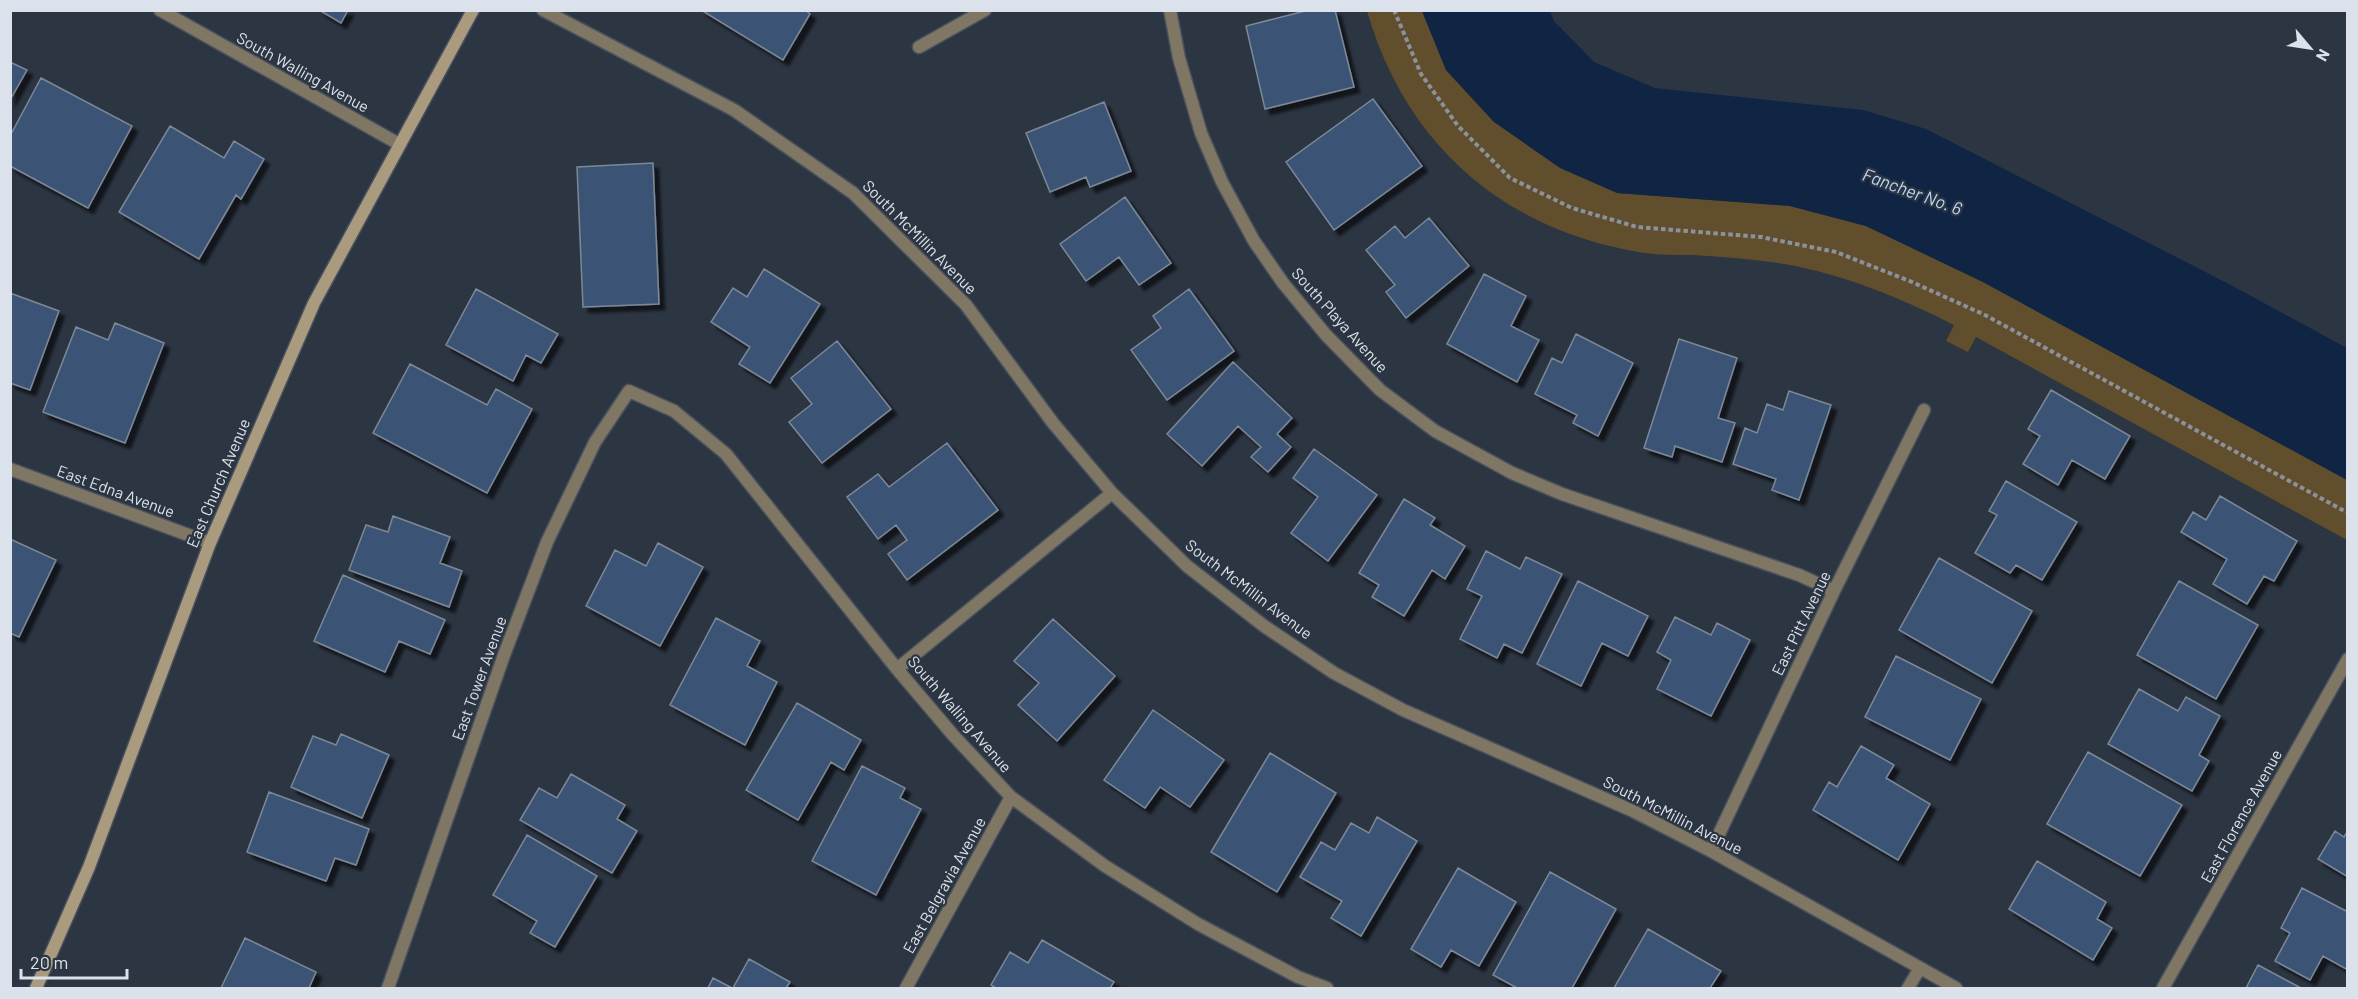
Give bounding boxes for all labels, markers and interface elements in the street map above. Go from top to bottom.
north arrow [2280,18,2340,78]
street label: South Walling Avenue [234,27,373,116]
text: N [2313,46,2334,65]
water label: Fancher No. 6 [1860,163,1965,219]
street label: South McMillin Avenue [859,176,981,298]
street label: South Playa Avenue [1288,263,1393,376]
street label: East Church Avenue [182,415,253,550]
street label: East Edna Avenue [55,460,178,521]
street label: South McMillin Avenue [1182,535,1316,642]
street label: East Pitt Avenue [1767,567,1834,678]
street label: East Tower Avenue [447,613,510,742]
street label: South Walling Avenue [905,651,1016,776]
street label: East Florence Avenue [2196,746,2285,886]
street label: South McMillin Avenue [1600,771,1746,858]
street label: East Belgravia Avenue [898,813,989,956]
scale bar [21,942,128,980]
text: 20 m [30,951,68,973]

